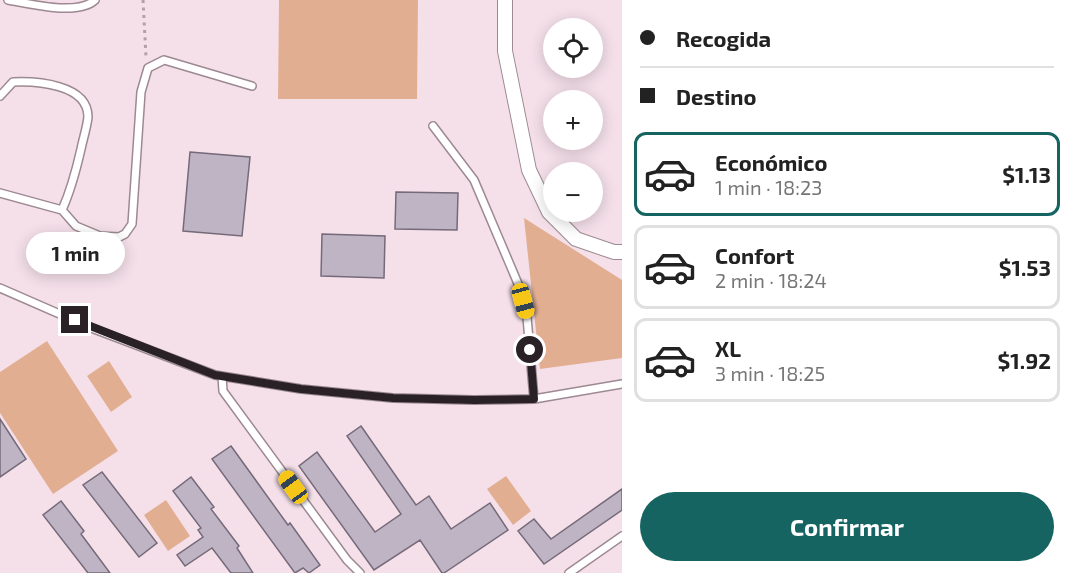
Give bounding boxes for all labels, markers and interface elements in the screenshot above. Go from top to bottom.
map controls [543,18,603,222]
button: locate [543,18,603,78]
text: Recogida [676,25,771,51]
text: Destino [676,83,756,109]
button: + [543,90,603,150]
icon: car [643,147,697,201]
text: Económico [715,149,827,175]
text: $1.13 [1002,161,1051,187]
button: − [543,162,603,222]
text: 1 min · 18:23 [715,175,822,199]
callout: 1 min [26,233,124,275]
icon: car [643,240,697,294]
text: 1 min [51,241,100,265]
text: Confort [715,242,794,268]
text: $1.53 [999,254,1051,280]
text: 2 min · 18:24 [715,268,827,292]
car [510,281,536,321]
route end [61,306,88,333]
icon: car [643,333,697,387]
text: XL [715,335,741,361]
route start [516,336,543,363]
text: $1.92 [998,347,1051,373]
text: 3 min · 18:25 [715,361,825,385]
car [275,467,311,507]
button: Confirmar [640,492,1054,561]

